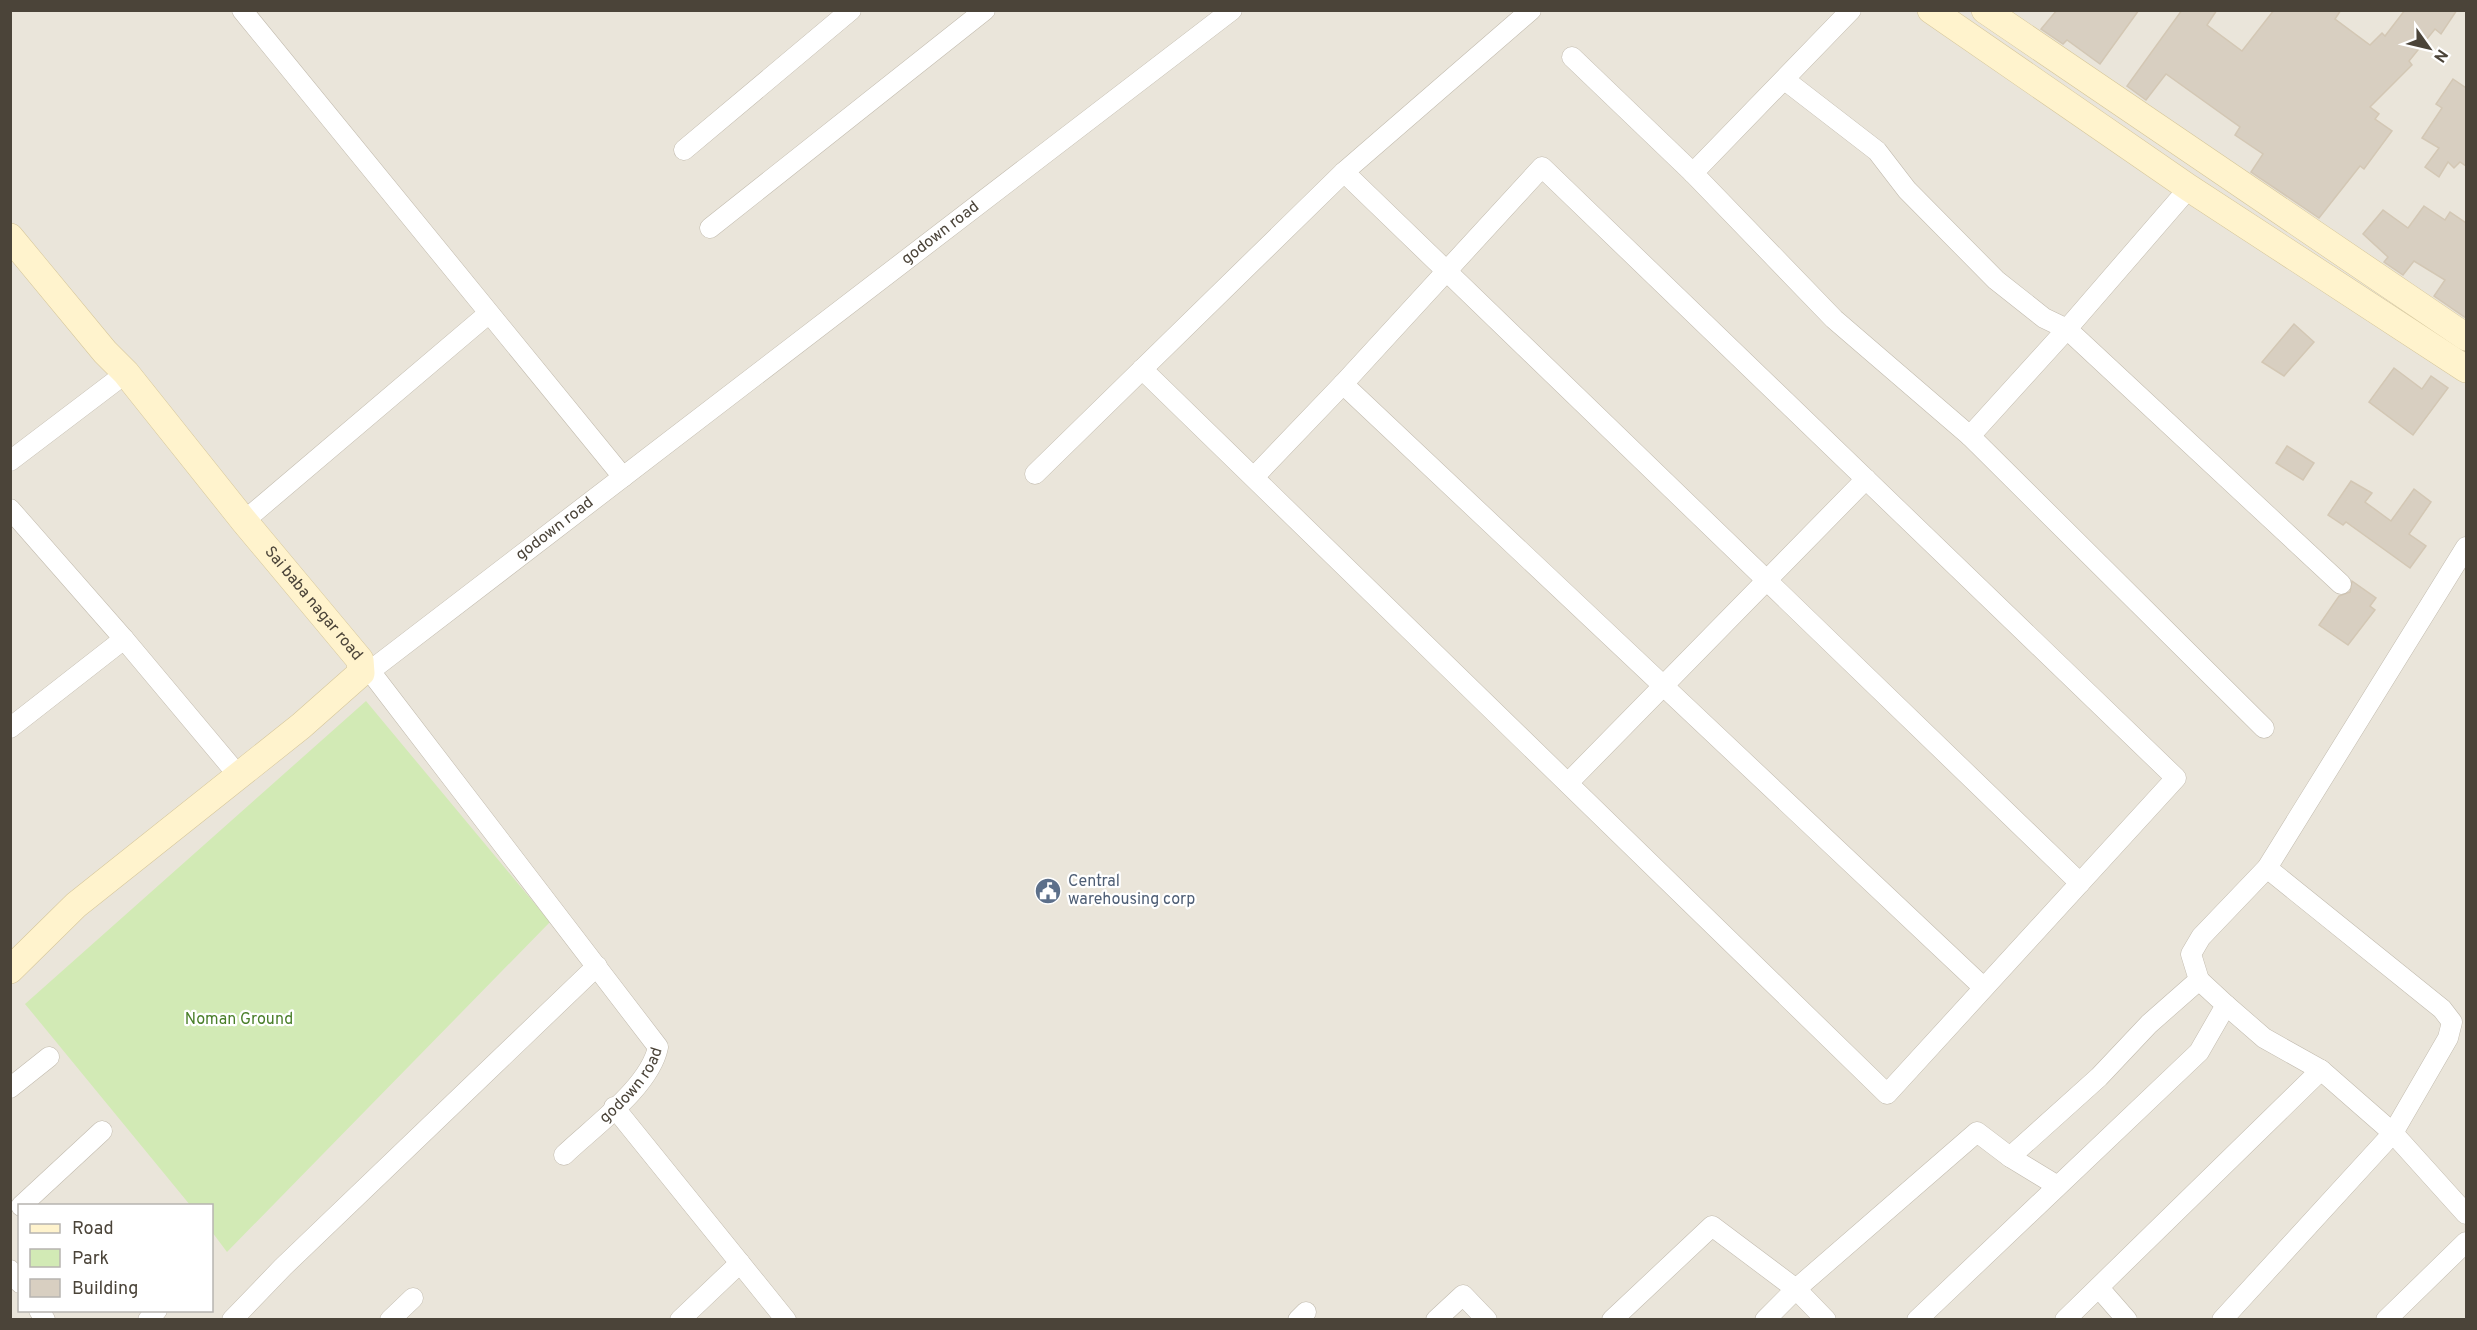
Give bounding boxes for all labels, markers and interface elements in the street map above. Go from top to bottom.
north arrow [2399,18,2459,78]
text: N [2428,45,2451,66]
street label: godown road [898,197,984,270]
street label: godown road [512,493,598,565]
street label: Sai baba nagar road [260,542,367,665]
place label: Central warehousing corp [1068,872,1195,910]
public building icon: Central warehousing corp [1033,876,1063,906]
park label: Noman Ground [185,1010,293,1030]
street label: godown road [596,1045,668,1128]
legend [18,1204,213,1312]
text: Road [72,1218,114,1241]
text: Park [72,1248,109,1271]
text: Building [72,1278,138,1301]

